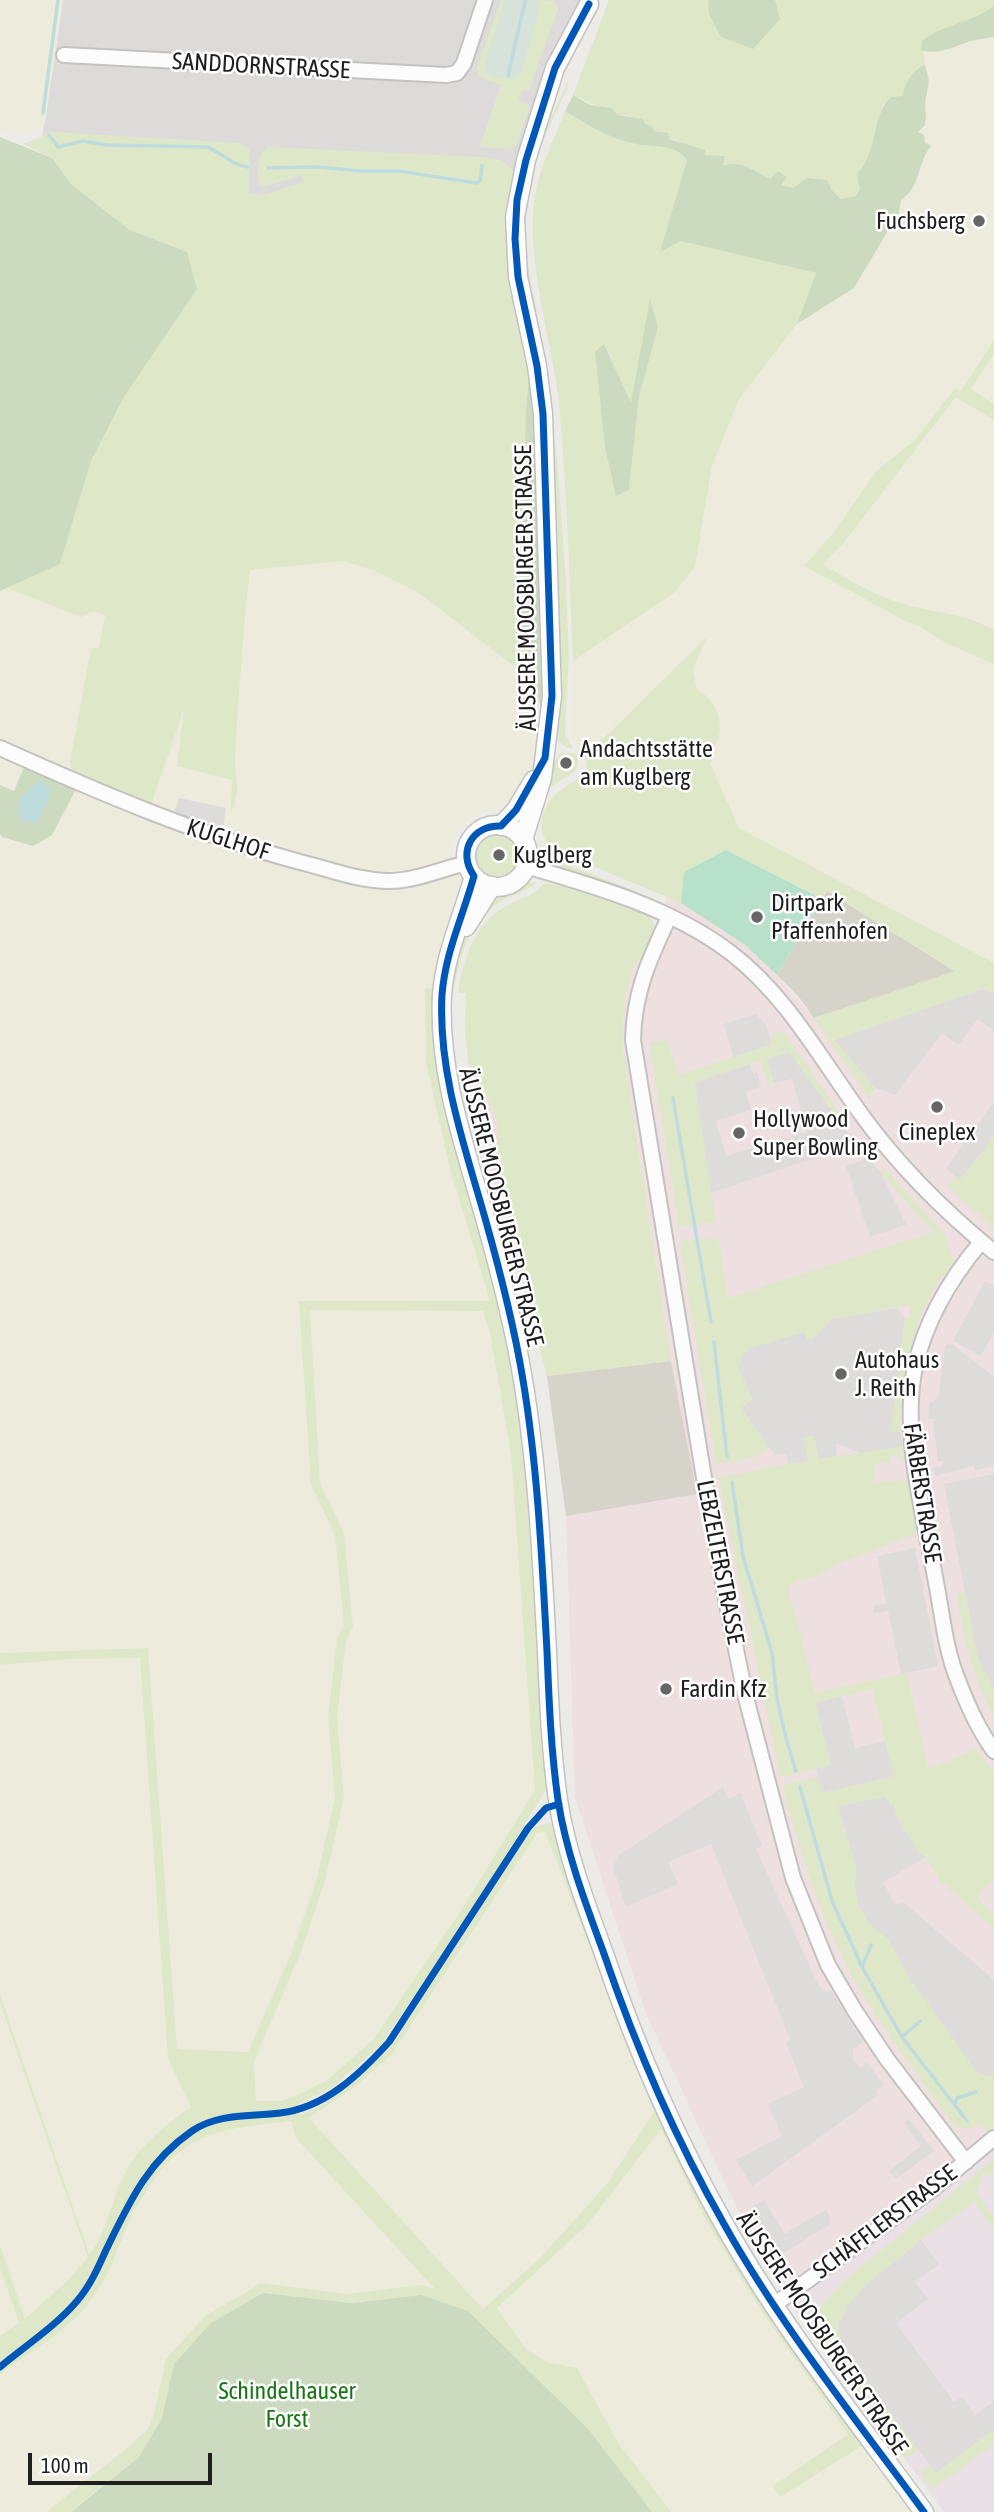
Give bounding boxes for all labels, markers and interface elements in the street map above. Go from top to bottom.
street label: SANDDORNSTRASSE [171,47,351,85]
place label: Fuchsberg [876,207,965,235]
marker: Fuchsberg [971,213,987,229]
street label: ÄUSSERE MOOSBURGER STRASSE [509,445,543,731]
place label: Andachtsstätte am Kuglberg [580,735,713,791]
marker: Andachtsstätte am Kuglberg [558,755,574,771]
street label: KUGLHOF [183,813,273,867]
place label: Kuglberg [513,841,592,869]
marker: Kuglberg [491,847,507,863]
place label: Dirtpark Pfaffenhofen [771,889,888,945]
marker: Dirtpark Pfaffenhofen [749,909,765,925]
street label: ÄUSSERE MOOSBURGER STRASSE [452,1065,550,1349]
marker: Cineplex [929,1099,945,1115]
place label: Hollywood Super Bowling [753,1105,878,1161]
place label: Cineplex [899,1118,975,1146]
marker: Hollywood Super Bowling [731,1125,747,1141]
place label: Autohaus J. Reith [855,1346,939,1402]
marker: Autohaus J. Reith [833,1366,849,1382]
street label: FÄRBERSTRASSE [897,1421,947,1565]
street label: LEBZELTERSTRASSE [690,1478,750,1646]
place label: Fardin Kfz [680,1675,766,1703]
marker: Fardin Kfz [658,1681,674,1697]
street label: SCHÄFFLERSTRASSE [808,2159,962,2285]
street label: ÄUSSERE MOOSBURGER STRASSE [730,2206,914,2460]
park label: Schindelhauser Forst [218,2377,356,2433]
scale bar [32,2438,215,2482]
text: 100 m [41,2453,89,2477]

